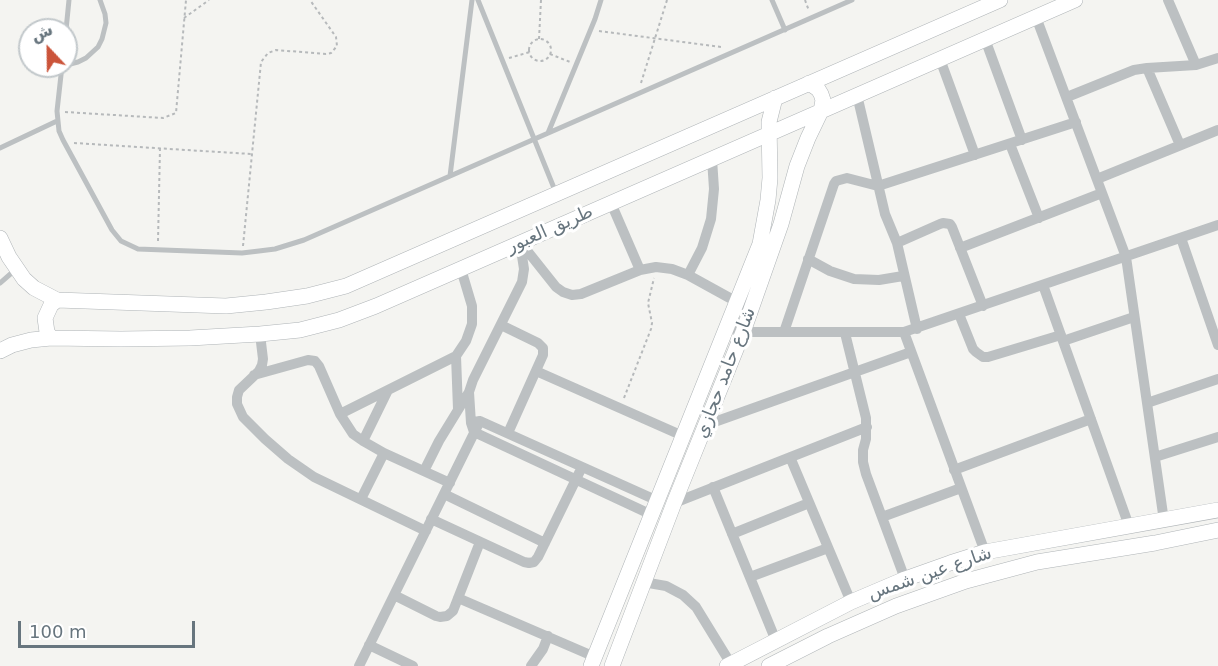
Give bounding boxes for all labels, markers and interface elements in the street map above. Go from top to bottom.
north arrow [18,18,78,78]
text: ش [28,20,56,46]
street label: طريق العبور [503,201,597,259]
street label: شارع حامد حجازي [691,305,761,441]
street label: شارع عين شمس [865,543,995,605]
scale bar [21,609,198,647]
text: 100 m [29,621,87,642]

